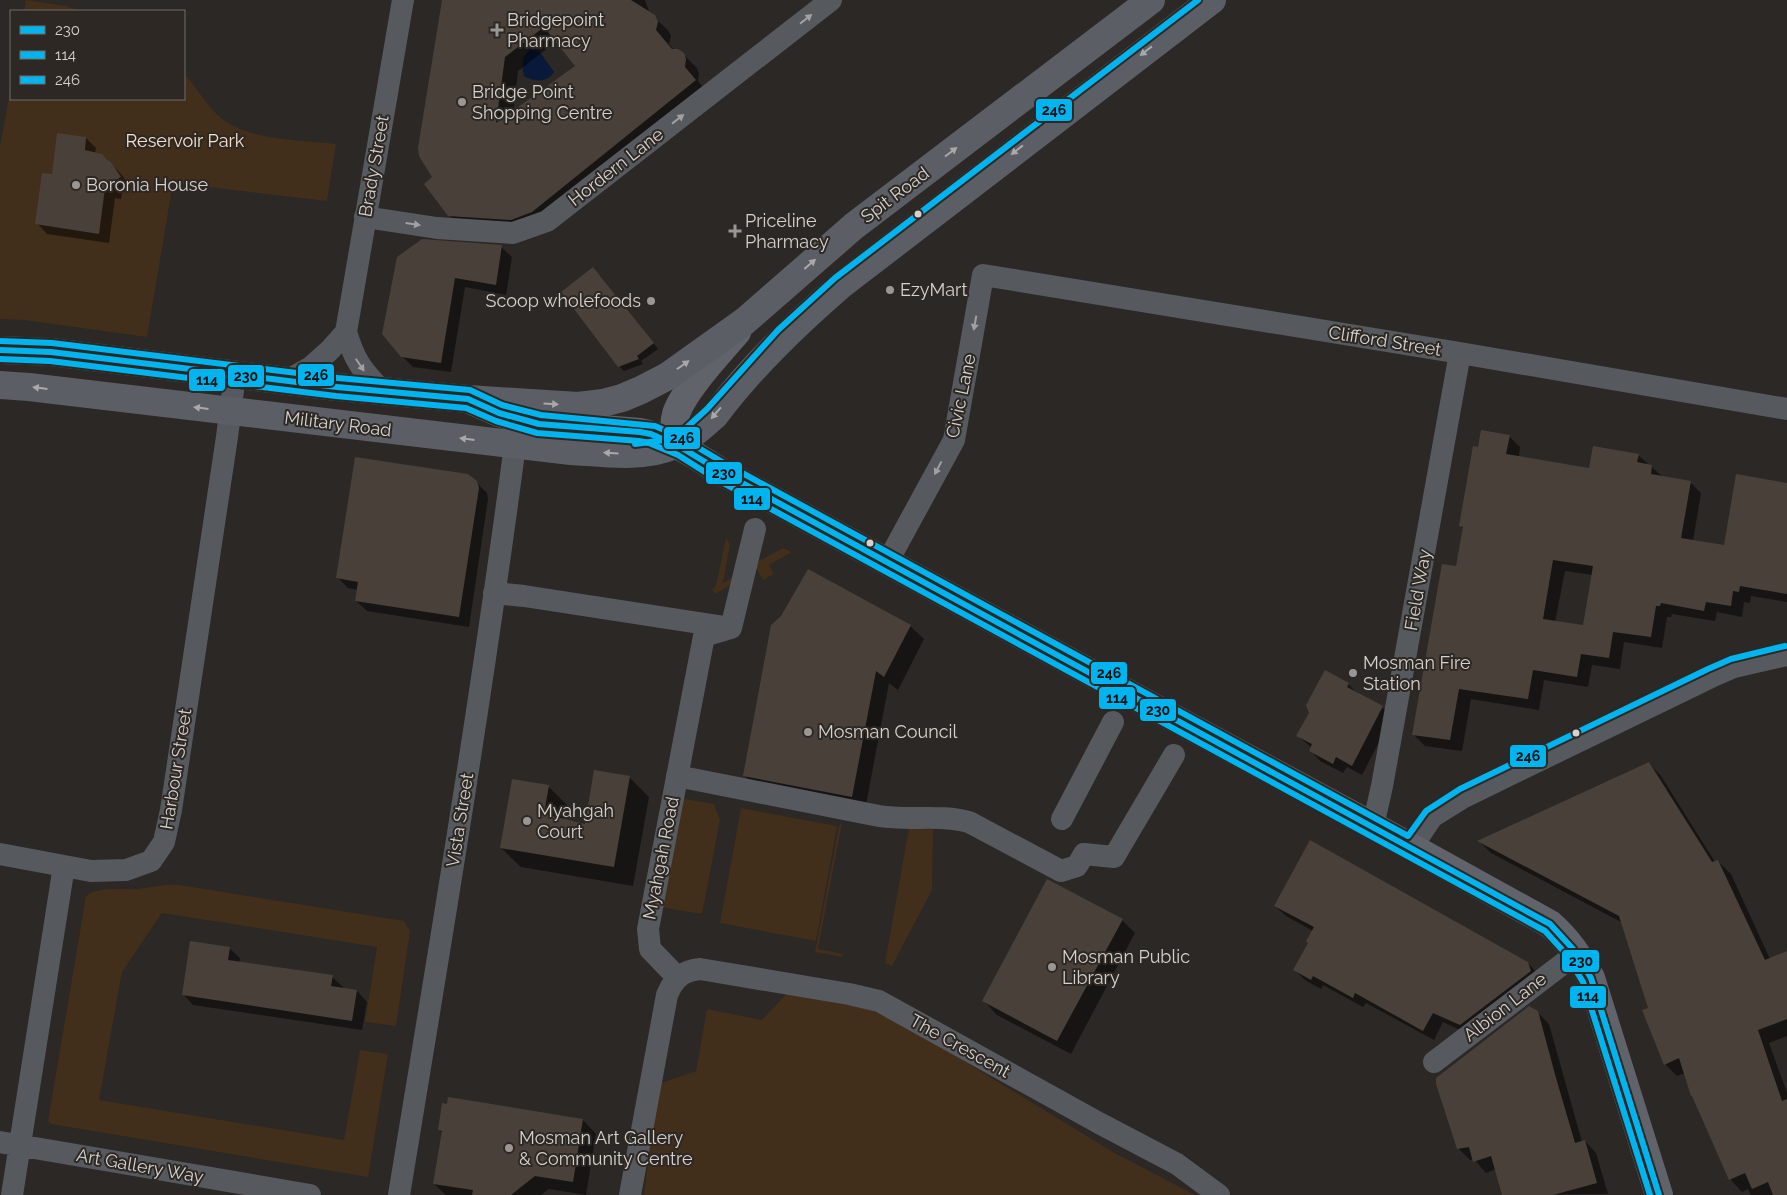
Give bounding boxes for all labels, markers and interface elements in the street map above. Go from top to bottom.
place label: Bridgepoint Pharmacy [507,9,604,51]
legend [10,10,185,100]
one-way arrow [800,14,813,24]
text: 230 [55,21,80,39]
marker: Bridgepoint Pharmacy [491,24,503,36]
text: 114 [55,46,76,64]
one-way arrow [1139,46,1153,56]
text: 246 [55,71,80,89]
place label: Bridge Point Shopping Centre [472,81,613,123]
marker: Bridge Point Shopping Centre [456,96,468,108]
line badge: 246 [1035,98,1073,122]
text: 246 [1042,102,1066,118]
street label: Brady Street [354,113,393,218]
one-way arrow [671,113,684,124]
street label: Hordern Lane [564,123,668,210]
park label: Reservoir Park [126,130,245,151]
one-way arrow [1011,145,1024,156]
one-way arrow [944,147,957,158]
street label: Spit Road [857,162,933,227]
place label: Boronia House [86,174,208,195]
marker: Boronia House [70,179,82,191]
unlabelled marker [913,209,923,219]
place label: Priceline Pharmacy [745,210,829,252]
one-way arrow [406,220,422,228]
marker: Priceline Pharmacy [729,225,741,237]
one-way arrow [803,259,816,270]
place label: EzyMart [900,279,967,300]
marker: EzyMart [884,284,896,296]
place label: Scoop wholefoods [486,290,641,311]
marker: Scoop wholefoods [645,295,657,307]
one-way arrow [970,315,978,331]
street label: Clifford Street [1327,321,1443,360]
street label: Civic Lane [941,351,980,440]
one-way arrow [355,358,365,372]
one-way arrow [676,360,690,370]
line badge: 246 [297,363,335,387]
line badge: 230 [227,364,265,388]
text: 246 [304,367,328,383]
line badge: 114 [188,368,226,392]
text: 230 [234,368,258,384]
text: 114 [196,372,218,388]
one-way arrow [32,384,48,392]
one-way arrow [544,400,560,408]
one-way arrow [193,404,209,412]
one-way arrow [710,406,721,419]
street label: Military Road [283,407,393,440]
line badge: 246 [663,426,701,450]
text: 246 [670,430,694,446]
one-way arrow [459,435,475,443]
one-way arrow [603,448,619,456]
line badge: 230 [705,461,743,485]
one-way arrow [934,461,942,476]
text: 230 [712,465,736,481]
line badge: 114 [733,487,771,511]
text: 114 [741,491,763,507]
unlabelled marker [865,538,875,548]
street label: Field Way [1400,547,1435,632]
place label: Mosman Fire Station [1363,652,1471,694]
line badge: 246 [1090,661,1128,685]
text: 246 [1097,665,1121,681]
marker: Mosman Fire Station [1347,667,1359,679]
line badge: 114 [1098,686,1136,710]
text: 114 [1106,690,1128,706]
line badge: 230 [1139,698,1177,722]
text: 230 [1146,702,1170,718]
street label: Harbour Street [156,707,195,831]
place label: Mosman Council [818,721,958,742]
marker: Mosman Council [802,726,814,738]
unlabelled marker [1571,728,1581,738]
line badge: 246 [1509,744,1547,768]
text: 246 [1516,748,1540,764]
street label: Vista Street [442,771,477,869]
street label: Myahgah Road [638,795,683,921]
place label: Myahgah Court [537,800,614,842]
marker: Myahgah Court [521,815,533,827]
place label: Mosman Public Library [1062,946,1190,988]
line badge: 230 [1561,949,1600,973]
text: 230 [1569,953,1593,969]
marker: Mosman Public Library [1046,961,1058,973]
street label: Albion Lane [1459,968,1551,1045]
line badge: 114 [1569,985,1607,1009]
text: 114 [1577,988,1599,1004]
street label: The Crescent [907,1009,1014,1082]
place label: Mosman Art Gallery & Community Centre [519,1127,693,1169]
marker: Mosman Art Gallery & Community Centre [503,1142,515,1154]
street label: Art Gallery Way [75,1144,206,1187]

